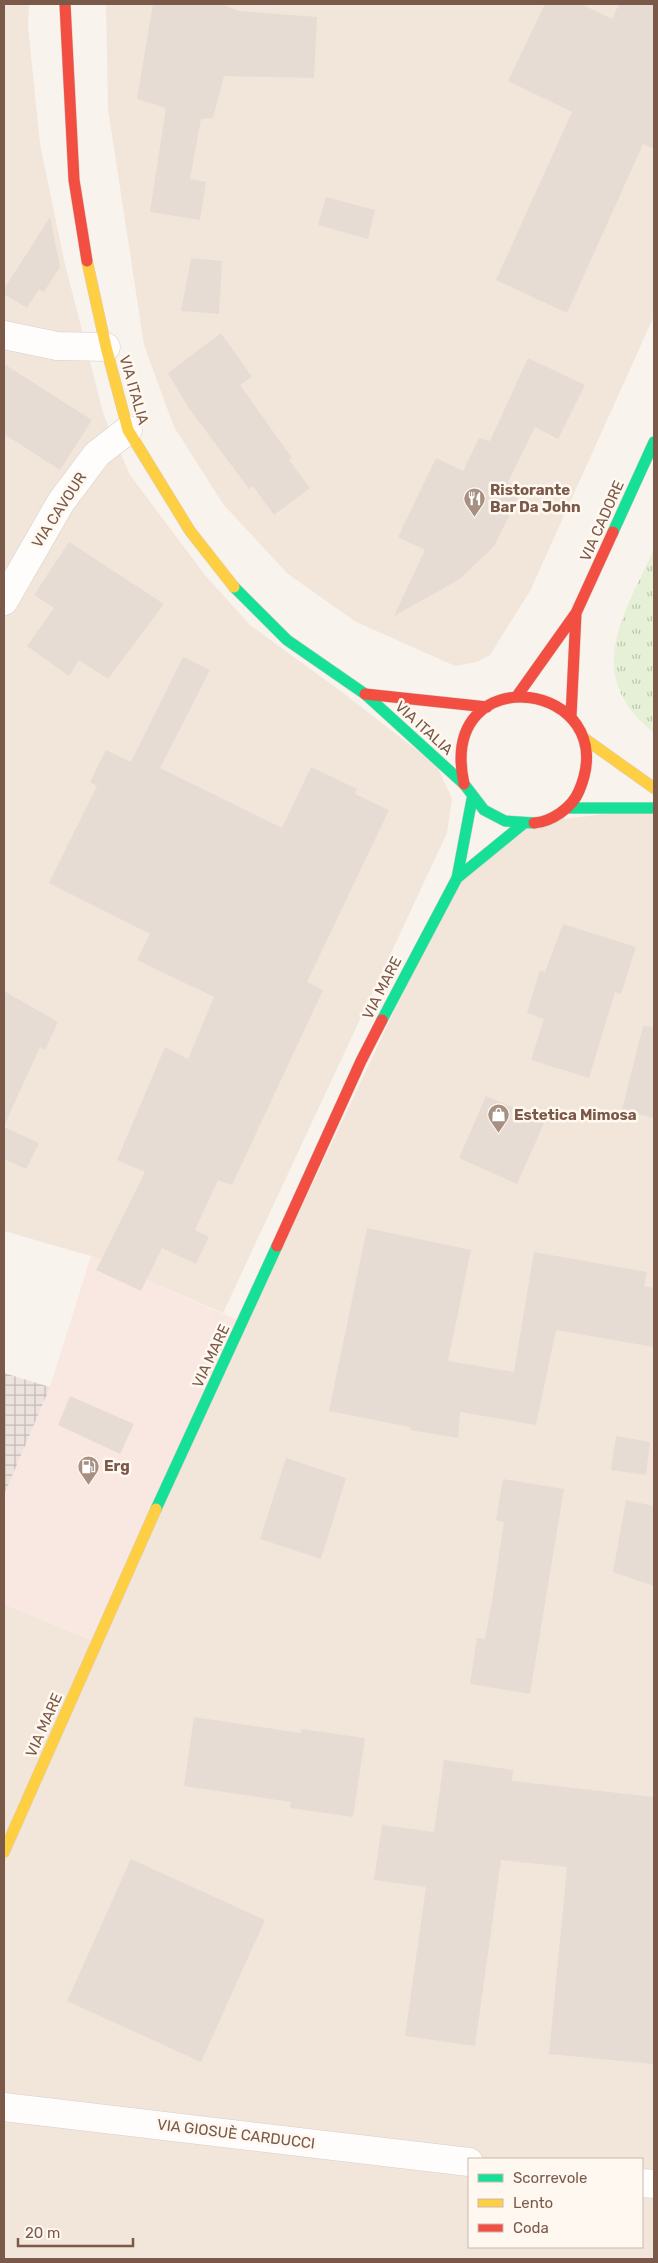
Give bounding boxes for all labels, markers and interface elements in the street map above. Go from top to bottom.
street label: VIA ITALIA [115,353,153,427]
street label: VIA CAVOUR [28,469,90,551]
street label: VIA CADORE [576,478,628,564]
place label: Ristorante Bar Da John [490,481,581,516]
restaurant icon: Ristorante Bar Da John [462,487,486,518]
street label: VIA ITALIA [391,697,457,759]
street label: VIA MARE [359,954,405,1022]
shop icon: Estetica Mimosa [486,1103,510,1134]
place label: Estetica Mimosa [514,1106,637,1124]
street label: VIA MARE [188,1321,234,1391]
fuel station icon: Erg [76,1454,100,1485]
place label: Erg [104,1457,130,1475]
street label: VIA MARE [22,1690,66,1760]
street label: VIA GIOSUÈ CARDUCCI [156,2115,316,2153]
legend [468,2158,643,2248]
text: Scorrevole [513,2169,587,2187]
text: Lento [513,2194,553,2212]
scale bar [18,2216,132,2248]
text: Coda [513,2219,549,2237]
text: 20 m [25,2224,60,2242]

